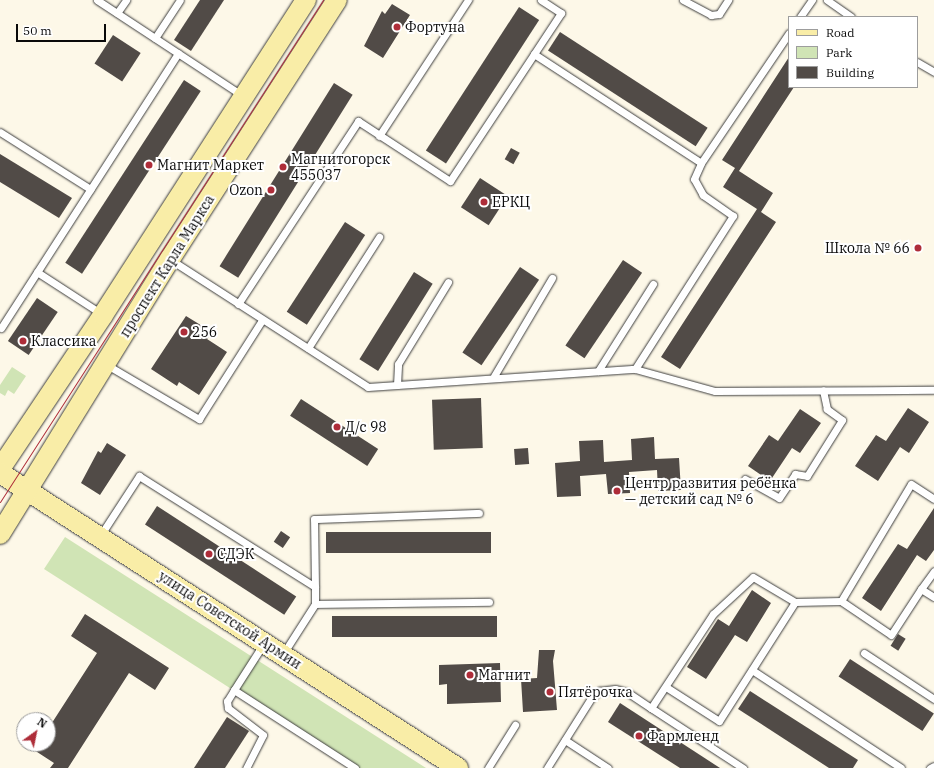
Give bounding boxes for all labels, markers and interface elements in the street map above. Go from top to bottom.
scale bar [18,16,108,42]
legend [788,16,918,88]
place label: Фортуна [405,19,465,35]
marker: Фортуна [392,22,402,32]
text: 50 m [23,23,52,38]
text: Road [826,25,855,40]
text: Park [826,45,852,60]
text: Building [826,65,874,80]
place label: Магнитогорск 455037 [291,151,390,184]
place label: Магнит Маркет [157,157,264,173]
marker: Магнит Маркет [144,160,154,170]
marker: Магнитогорск 455037 [278,162,288,172]
place label: Ozon [229,182,263,198]
marker: Ozon [266,185,276,195]
street label: проспект Карла Маркса [116,192,218,340]
place label: ЕРКЦ [492,194,530,210]
marker: ЕРКЦ [479,197,489,207]
place label: Школа № 66 [825,240,910,256]
marker: Школа № 66 [913,243,923,253]
place label: 256 [192,324,217,340]
marker: 256 [179,327,189,337]
place label: Классика [31,333,96,349]
marker: Классика [18,336,28,346]
place label: Д/с 98 [345,419,387,435]
marker: Д/с 98 [332,422,342,432]
place label: Центр развития ребёнка — детский сад № 6 [625,475,797,508]
marker: Центр развития ребёнка — детский сад № 6 [612,486,622,496]
place label: СДЭК [217,546,254,562]
marker: СДЭК [204,549,214,559]
street label: улица Советской Армии [155,567,305,673]
place label: Магнит [478,667,530,683]
marker: Магнит [465,670,475,680]
place label: Пятёрочка [558,684,633,700]
marker: Пятёрочка [545,687,555,697]
north arrow [16,712,56,752]
text: N [35,715,49,731]
place label: Фармленд [647,728,719,744]
marker: Фармленд [634,731,644,741]

